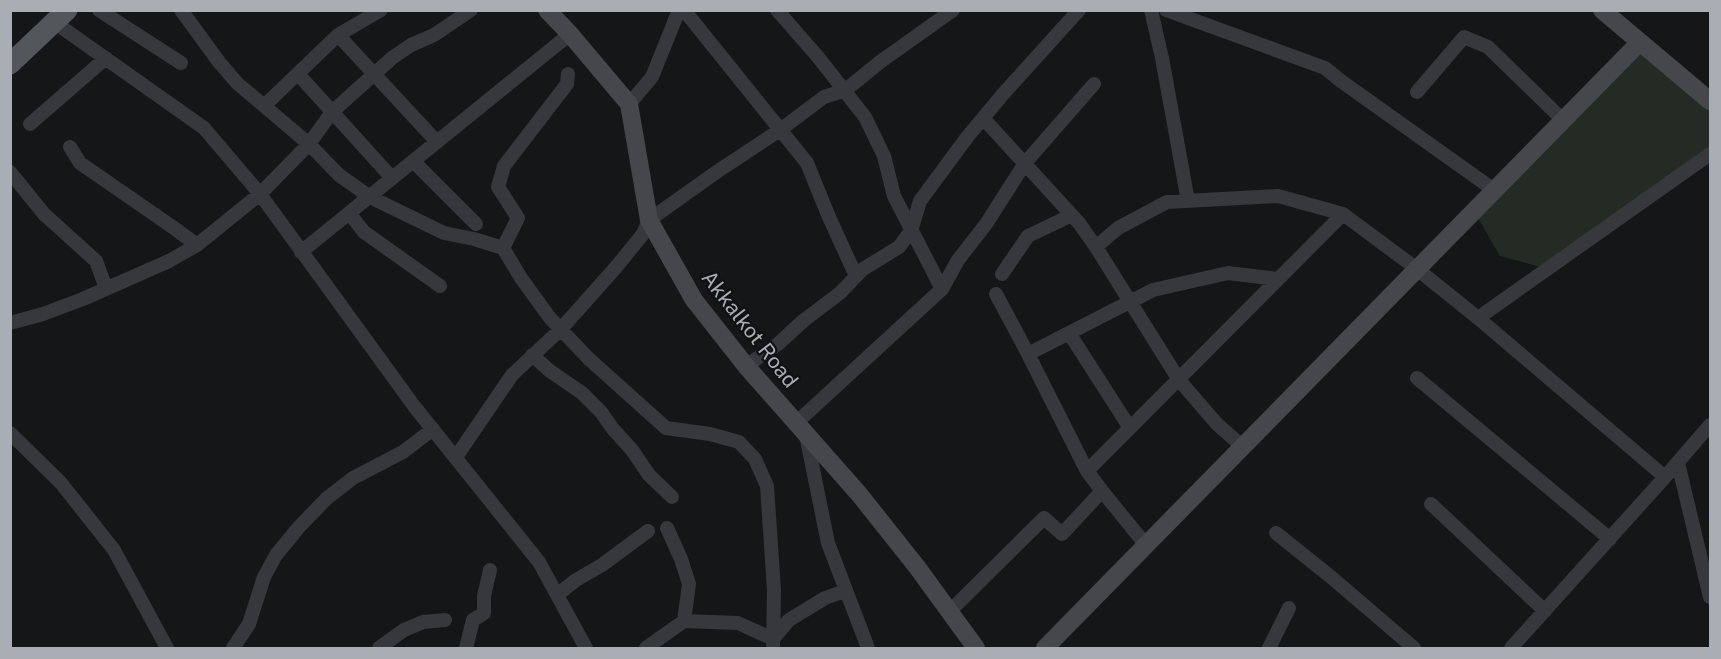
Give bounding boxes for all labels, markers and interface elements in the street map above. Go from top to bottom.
street label: Akkalkot Road [697,265,803,393]

